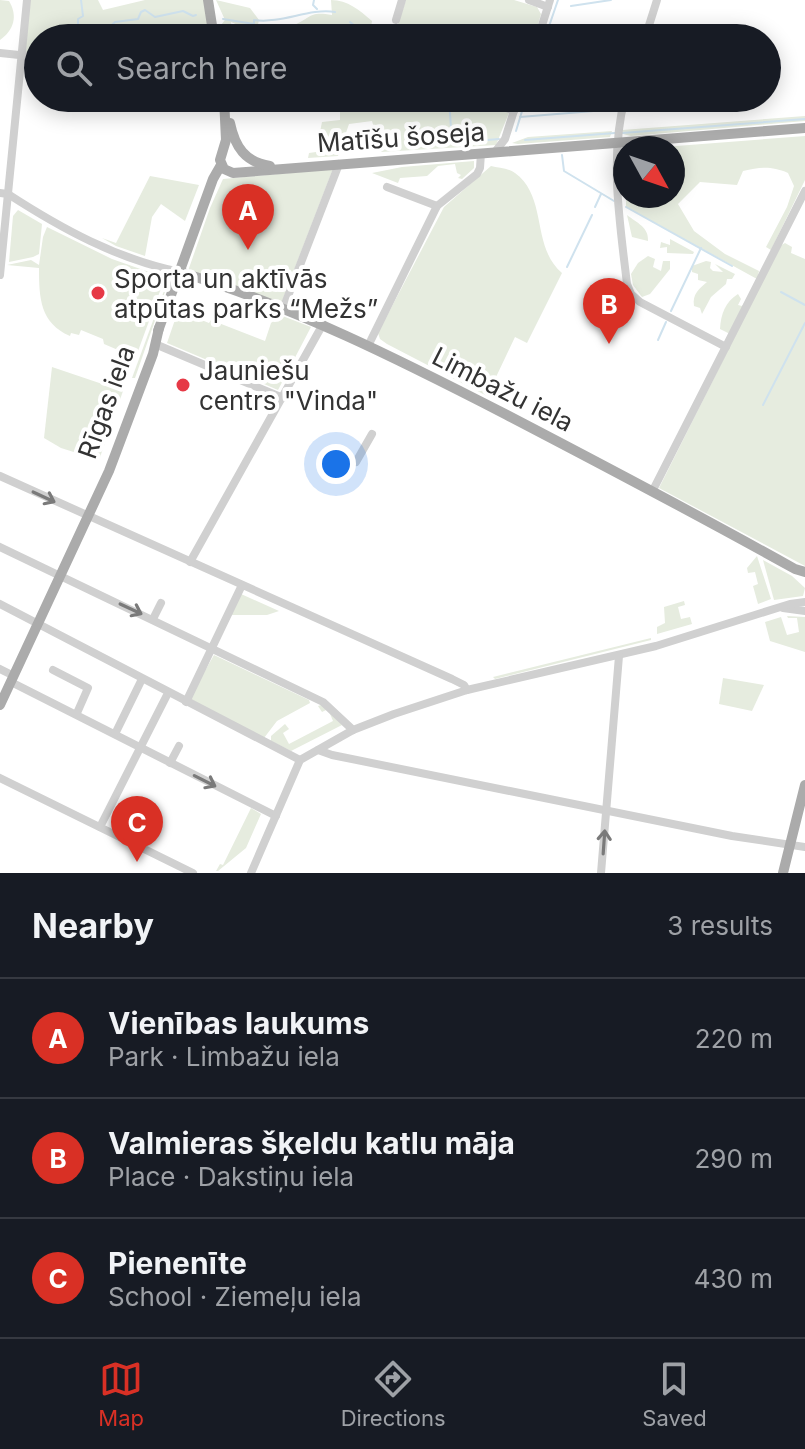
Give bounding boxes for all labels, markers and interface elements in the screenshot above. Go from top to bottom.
search box [24,24,781,112]
icon: search [52,46,96,90]
text: Search here [116,50,288,86]
street label: Matīšu šoseja [316,116,486,158]
north arrow [613,136,685,208]
pin: A [222,184,274,250]
place label: Sporta un aktīvās atpūtas parks “Mežs” [114,263,378,324]
pin: B [583,278,635,344]
marker: Sporta un aktīvās atpūtas parks “Mežs” [89,284,107,302]
street label: Limbažu iela [427,340,579,438]
street label: Rīgas iela [71,341,141,463]
place label: Jauniešu centrs "Vinda" [199,355,378,416]
marker: Jauniešu centrs "Vinda" [174,376,192,394]
your location [316,444,356,484]
one-way arrow [31,490,56,505]
one-way arrow [119,602,143,617]
one-way arrow [193,773,217,789]
pin: C [111,796,163,862]
one-way arrow [597,829,612,856]
text: Nearby [32,905,154,946]
text: 3 results [667,910,773,941]
text: Vienības laukums [108,1005,369,1041]
text: A [48,1023,68,1054]
text: 220 m [695,1023,773,1054]
text: Park · Limbažu iela [108,1041,340,1072]
text: Valmieras šķeldu katlu māja [108,1125,515,1161]
text: B [49,1143,67,1174]
text: 290 m [695,1143,773,1174]
text: Place · Dakstiņu iela [108,1161,354,1192]
text: Pienenīte [108,1245,247,1281]
text: C [48,1263,68,1294]
text: 430 m [694,1263,773,1294]
text: School · Ziemeļu iela [108,1281,362,1312]
tab: Map [98,1357,144,1431]
tab: Directions [341,1357,446,1431]
tab: Saved [642,1357,707,1431]

